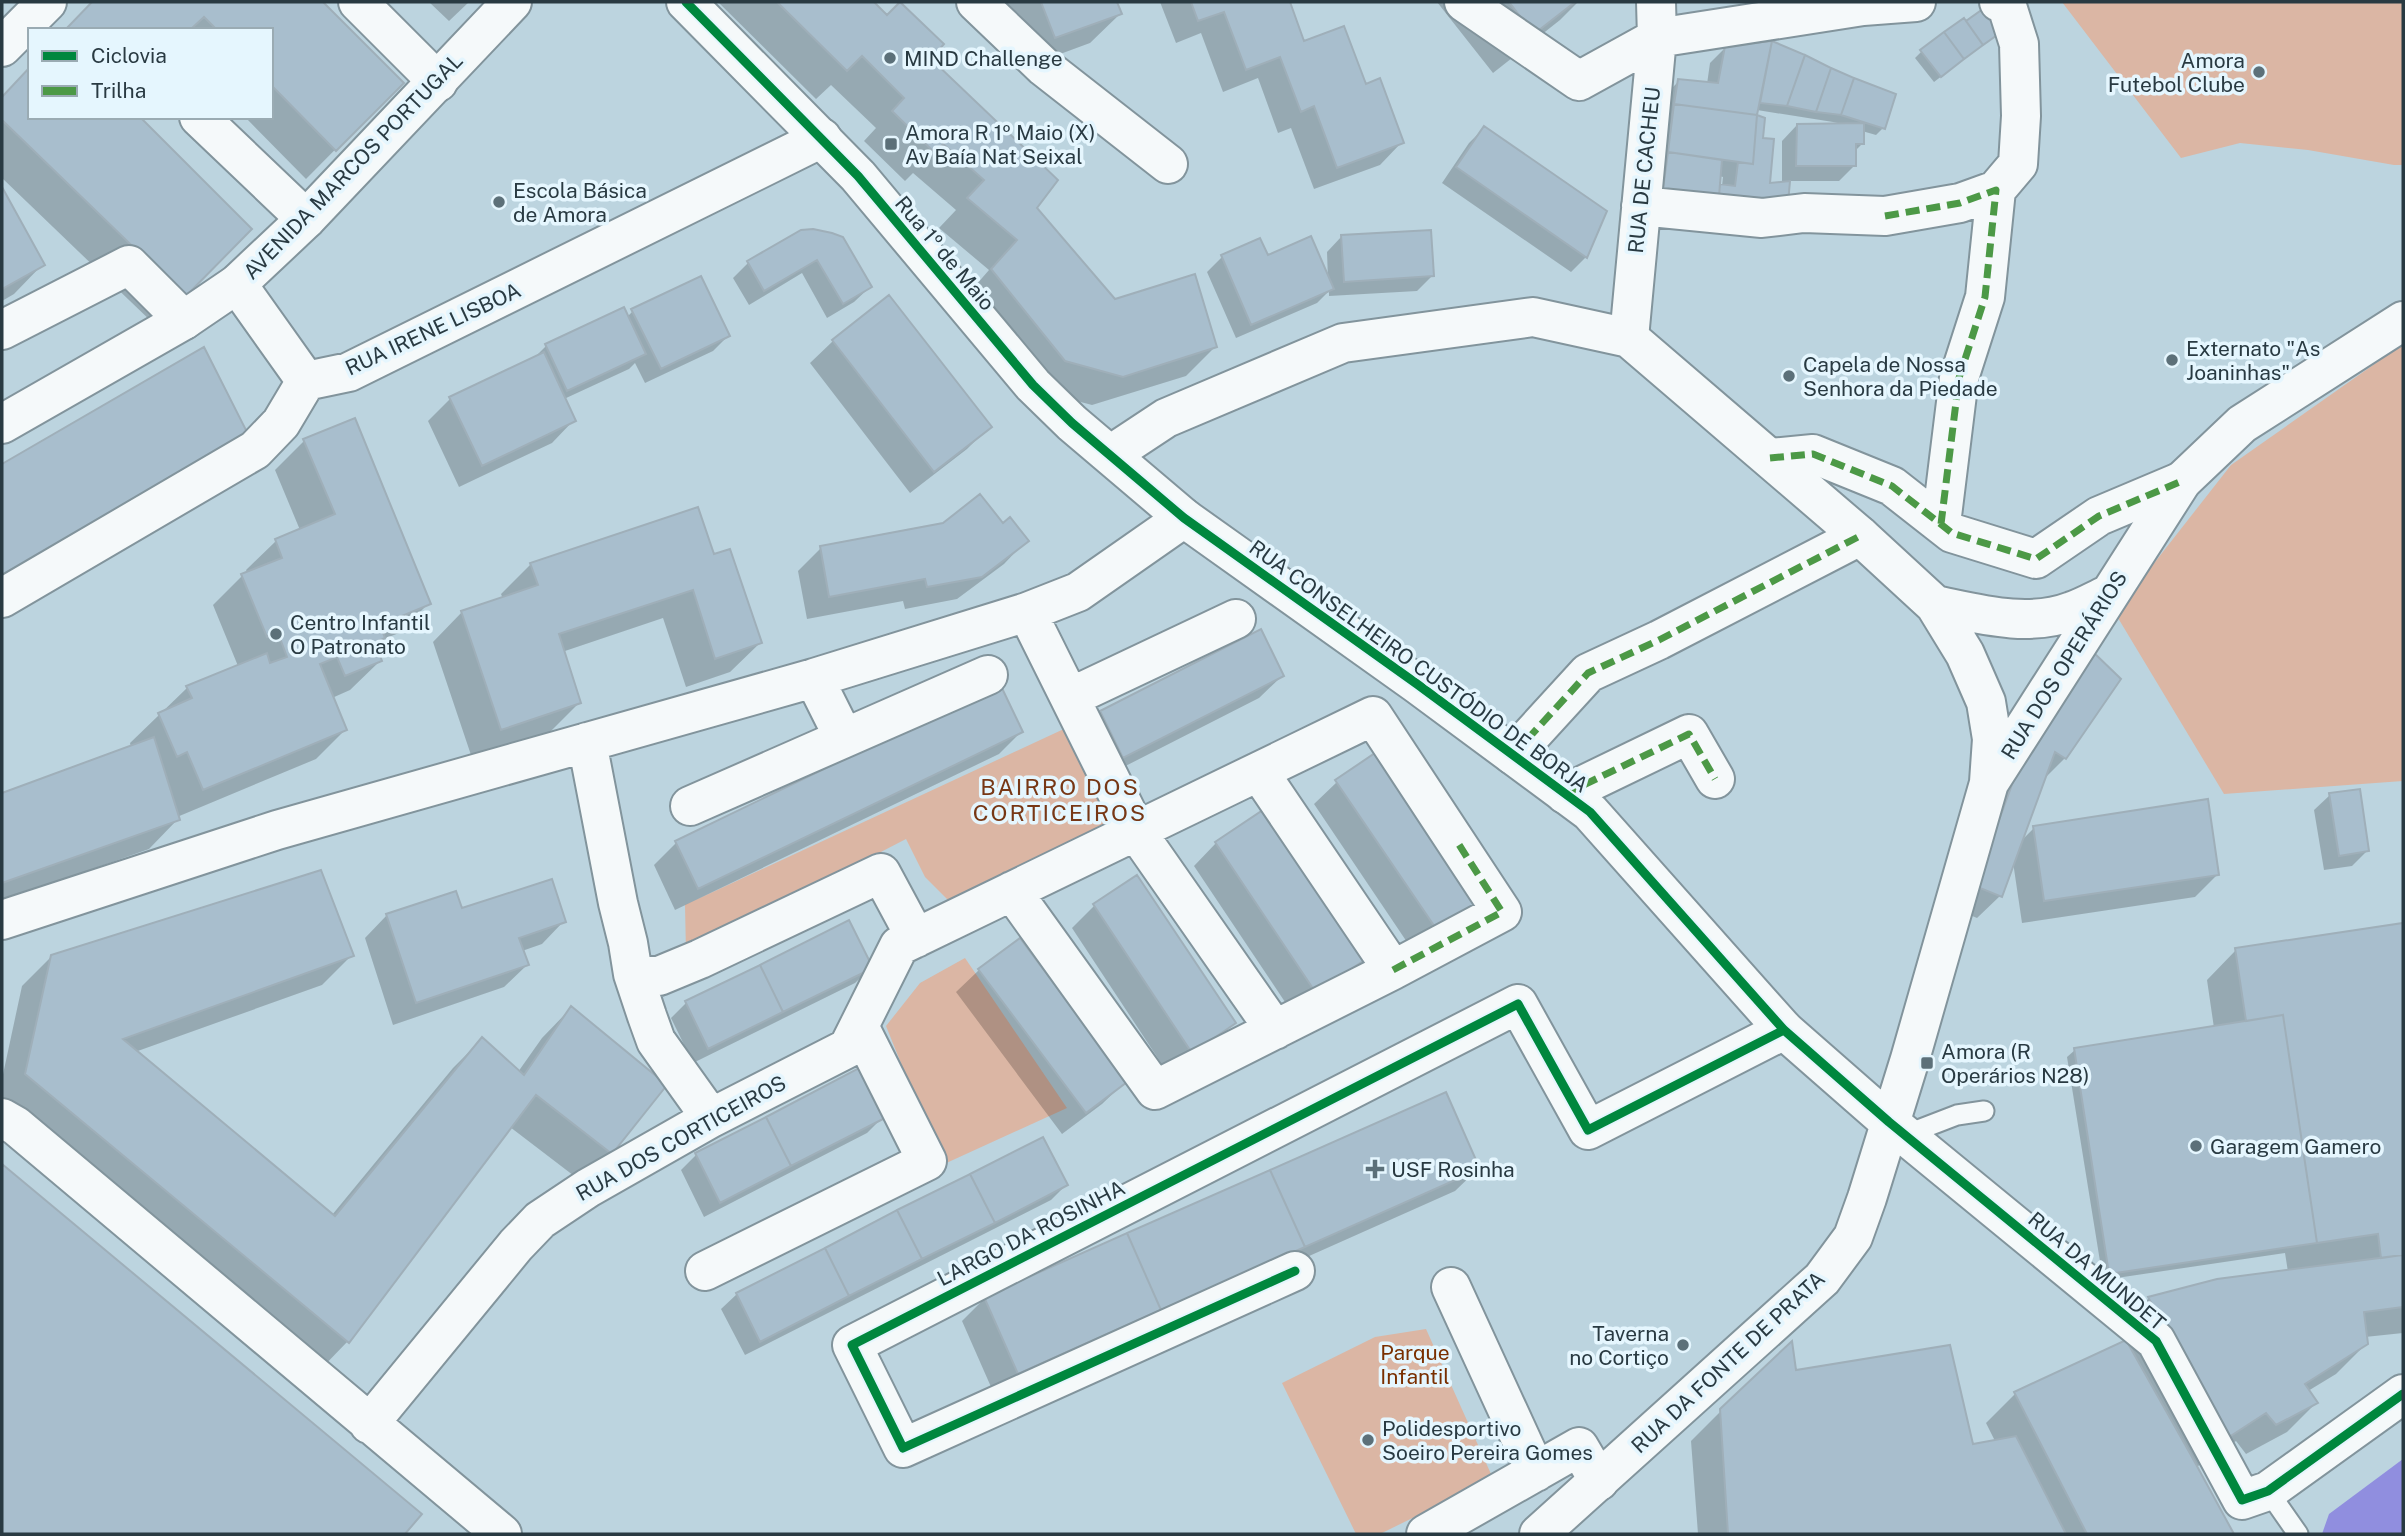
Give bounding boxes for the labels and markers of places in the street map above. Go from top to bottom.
place label: MIND Challenge [904,46,1063,71]
place label: Amora Futebol Clube [2108,48,2245,97]
marker: MIND Challenge [882,50,898,66]
marker: Amora Futebol Clube [2251,64,2267,80]
place label: Amora R 1º Maio (X) Av Baía Nat Seixal [905,120,1095,169]
marker: Amora R 1º Maio (X) Av Baía Nat Seixal [883,136,899,152]
place label: Escola Básica de Amora [513,178,647,227]
marker: Escola Básica de Amora [491,194,507,210]
place label: Externato "As Joaninhas" [2186,336,2320,385]
place label: Capela de Nossa Senhora da Piedade [1803,352,1998,401]
marker: Externato "As Joaninhas" [2164,352,2180,368]
marker: Capela de Nossa Senhora da Piedade [1781,368,1797,384]
place label: Centro Infantil O Patronato [290,610,430,659]
marker: Centro Infantil O Patronato [268,626,284,642]
place label: Amora (R Operários N28) [1941,1039,2089,1088]
marker: Amora (R Operários N28) [1919,1055,1935,1071]
place label: Garagem Gamero [2210,1134,2381,1159]
marker: Garagem Gamero [2188,1138,2204,1154]
place label: USF Rosinha [1391,1157,1515,1182]
marker: USF Rosinha [1365,1159,1385,1179]
place label: Taverna no Cortiço [1569,1321,1669,1370]
marker: Taverna no Cortiço [1675,1337,1691,1353]
place label: Polidesportivo Soeiro Pereira Gomes [1382,1416,1593,1465]
marker: Polidesportivo Soeiro Pereira Gomes [1360,1432,1376,1448]

